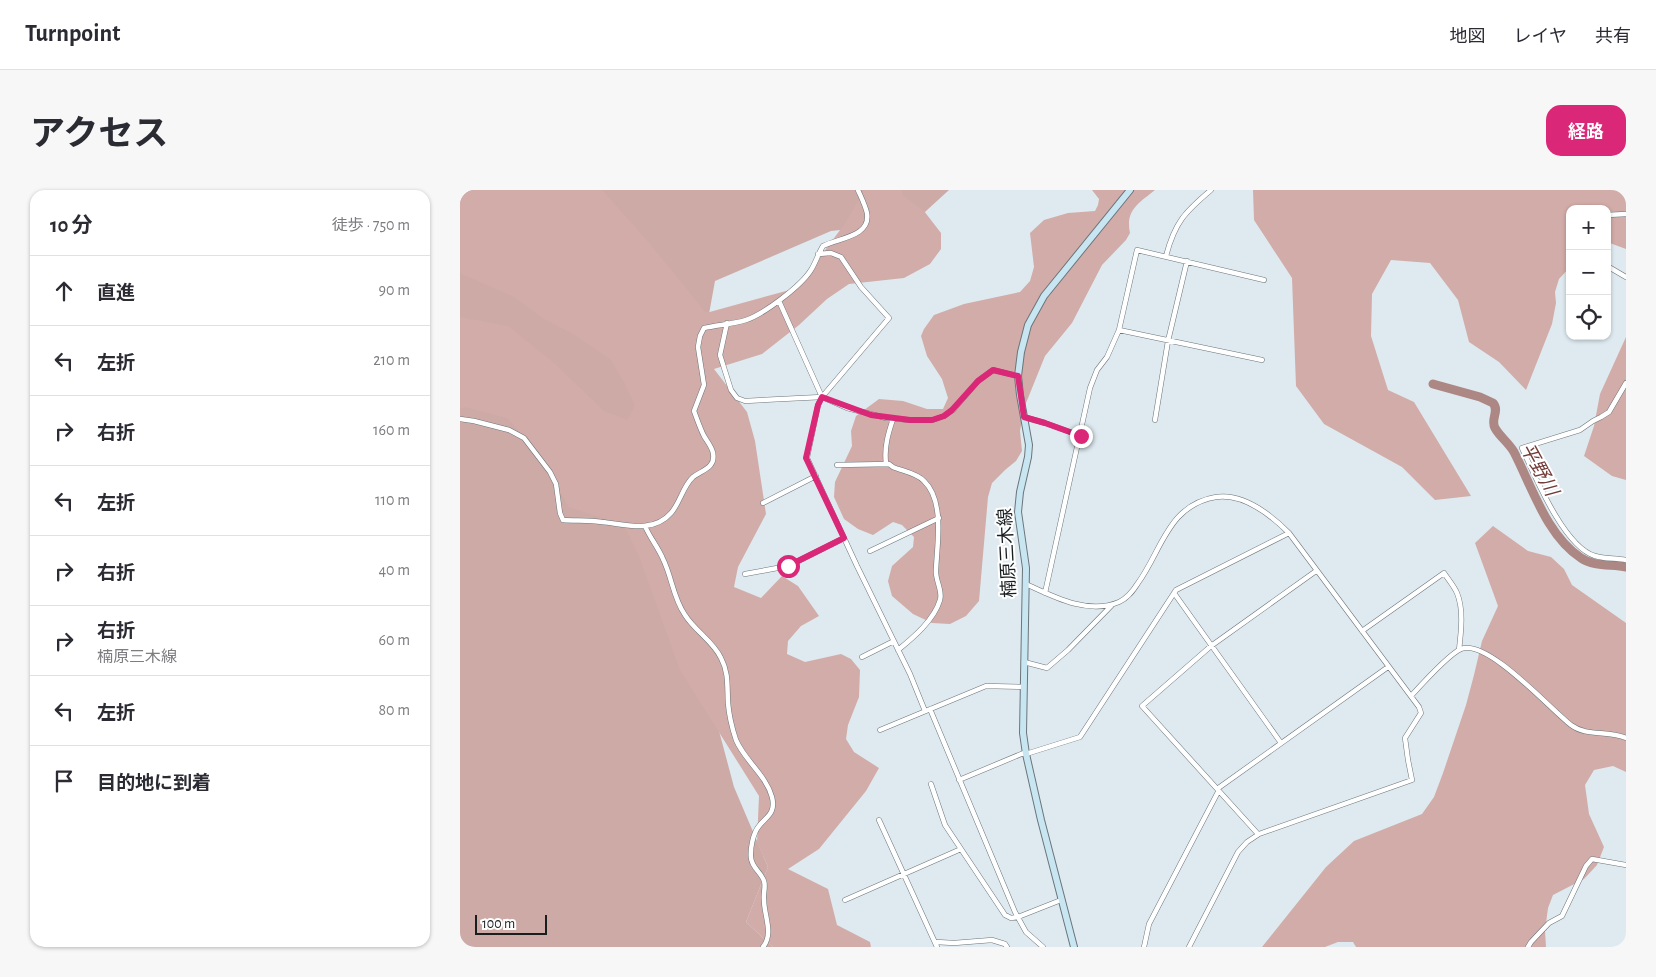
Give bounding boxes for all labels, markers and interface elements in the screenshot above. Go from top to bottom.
text: Turnpoint [25,22,120,46]
text: 地図 [1450,28,1486,46]
text: レイヤ [1514,28,1567,46]
text: 共有 [1595,28,1631,46]
button: 経路 [1546,105,1626,156]
text: アクセス [30,117,168,152]
map controls [1566,205,1611,340]
button: + [1566,205,1611,250]
text: 10 分 [50,215,93,236]
text: 徒歩 · 750 m [332,217,410,233]
button: − [1566,250,1611,295]
icon: ahead [50,277,78,305]
text: 90 m [379,282,410,298]
text: 直進 [97,284,135,303]
button: locate [1566,295,1611,340]
icon: left [50,347,78,375]
text: 210 m [373,352,410,368]
text: 左折 [97,354,135,373]
icon: right [50,417,78,445]
text: 160 m [373,422,410,438]
text: 右折 [97,424,135,443]
route end [1070,425,1093,448]
water label: 平野川 [1517,440,1563,501]
icon: left [50,487,78,515]
text: 110 m [375,492,410,508]
text: 左折 [97,494,135,513]
street label: 楠原三木線 [995,508,1019,598]
route start [777,555,800,578]
icon: right [50,557,78,585]
text: 40 m [378,562,410,578]
text: 右折 [97,564,135,583]
text: 右折 [97,622,135,641]
icon: right [50,627,78,655]
text: 60 m [379,632,410,648]
text: 楠原三木線 [97,649,177,665]
icon: left [50,697,78,725]
text: 80 m [379,702,410,718]
text: 左折 [97,704,135,723]
icon: arrive [50,767,78,795]
text: 目的地に到着 [97,774,211,793]
scale bar [475,912,548,935]
text: 100 m [482,917,515,931]

